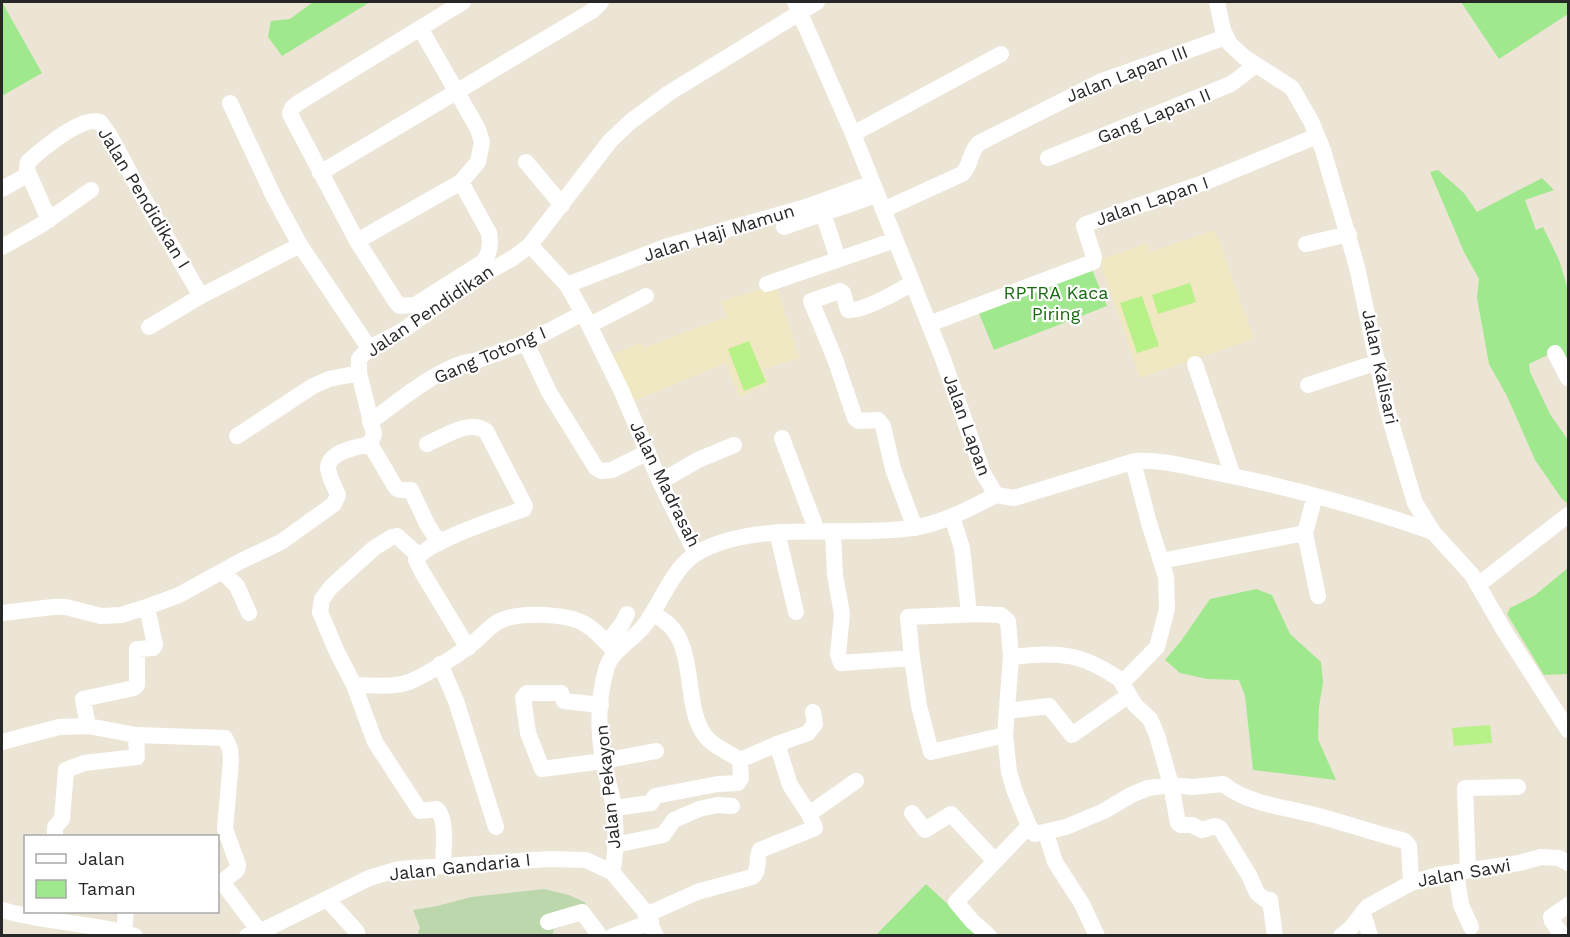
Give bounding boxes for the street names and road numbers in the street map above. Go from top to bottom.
street label: Jalan Lapan III [1063,41,1191,106]
street label: Gang Lapan II [1094,83,1214,148]
street label: Jalan Pendidikan I [94,124,195,272]
street label: Jalan Lapan I [1093,171,1211,230]
street label: Jalan Haji Mamun [641,200,797,265]
street label: Jalan Pendidikan [362,260,497,361]
street label: Jalan Kalisari [1358,308,1403,426]
street label: Gang Totong I [431,321,549,388]
street label: Jalan Lapan [939,371,996,479]
street label: Jalan Madrasah [626,417,705,550]
street label: Jalan Pekayon [591,724,624,850]
street label: Jalan Gandaria I [388,849,532,884]
street label: Jalan Sawi [1416,854,1512,891]

